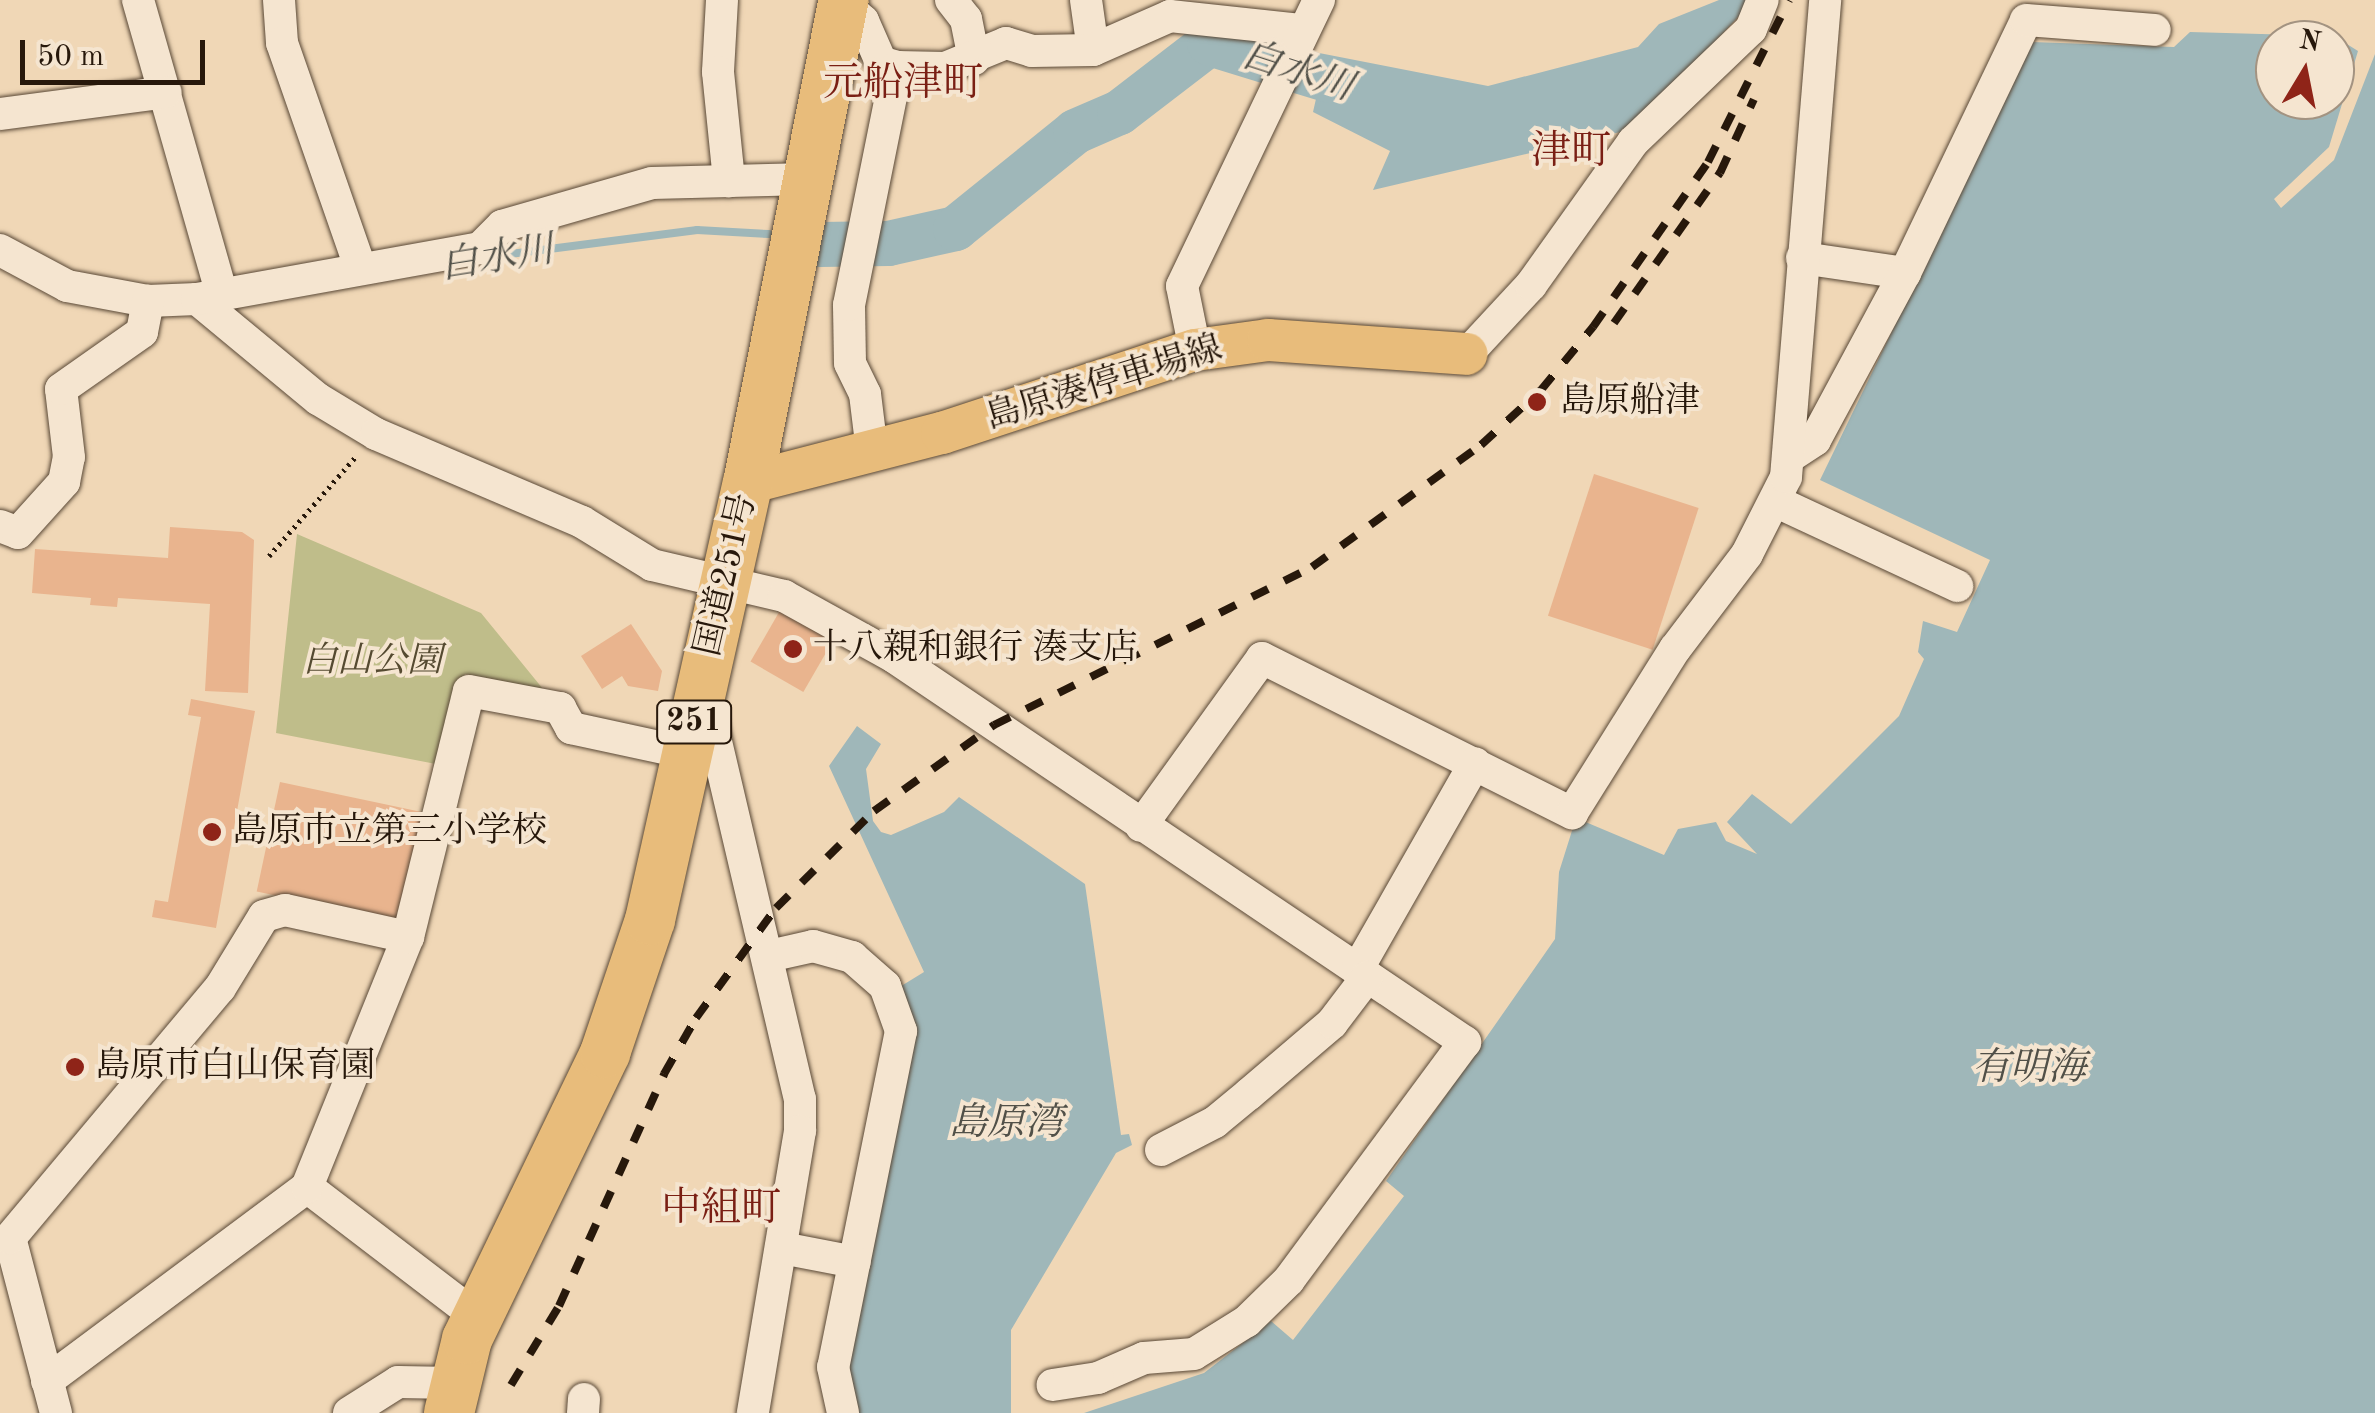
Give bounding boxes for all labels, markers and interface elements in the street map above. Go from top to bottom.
scale bar [25,20,210,82]
north arrow [2255,20,2355,120]
text: N [2297,27,2323,58]
water label: 白水川 [1236,34,1358,112]
text: 50 m [37,42,104,72]
district label: 元船津町 [823,61,983,109]
district label: 津町 [1531,129,1611,177]
water label: 白水川 [437,229,557,291]
street label: 島原湊停車場線 [981,328,1227,440]
place label: 島原船津 [1560,381,1700,423]
marker: 島原船津 [1524,389,1550,415]
street label: 国道251号 [688,489,766,661]
place label: 十八親和銀行 湊支店 [813,628,1138,670]
marker: 十八親和銀行 湊支店 [782,638,804,660]
park label: 白山公園 [302,641,442,683]
road number: 251 [654,695,734,749]
place label: 島原市立第三小学校 [232,811,547,853]
marker: 島原市立第三小学校 [201,821,223,843]
place label: 島原市白山保育園 [95,1046,375,1088]
water label: 有明海 [1972,1047,2086,1093]
marker: 島原市白山保育園 [64,1056,86,1078]
water label: 島原湾 [949,1102,1063,1148]
district label: 中組町 [661,1186,781,1234]

